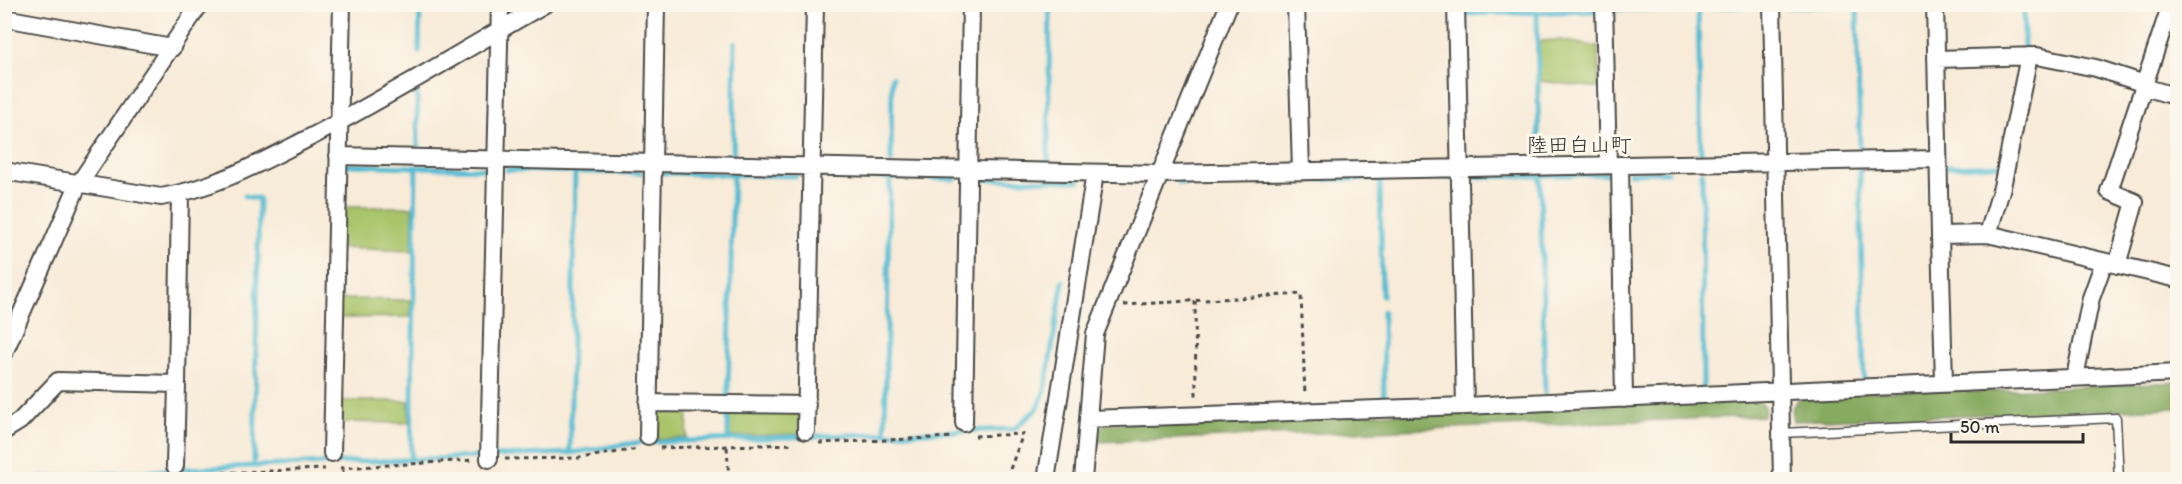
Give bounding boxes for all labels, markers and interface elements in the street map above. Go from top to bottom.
district label: 陸田白山町 [1527,132,1632,157]
scale bar [1951,406,2083,444]
text: 50 m [1960,416,2000,438]

